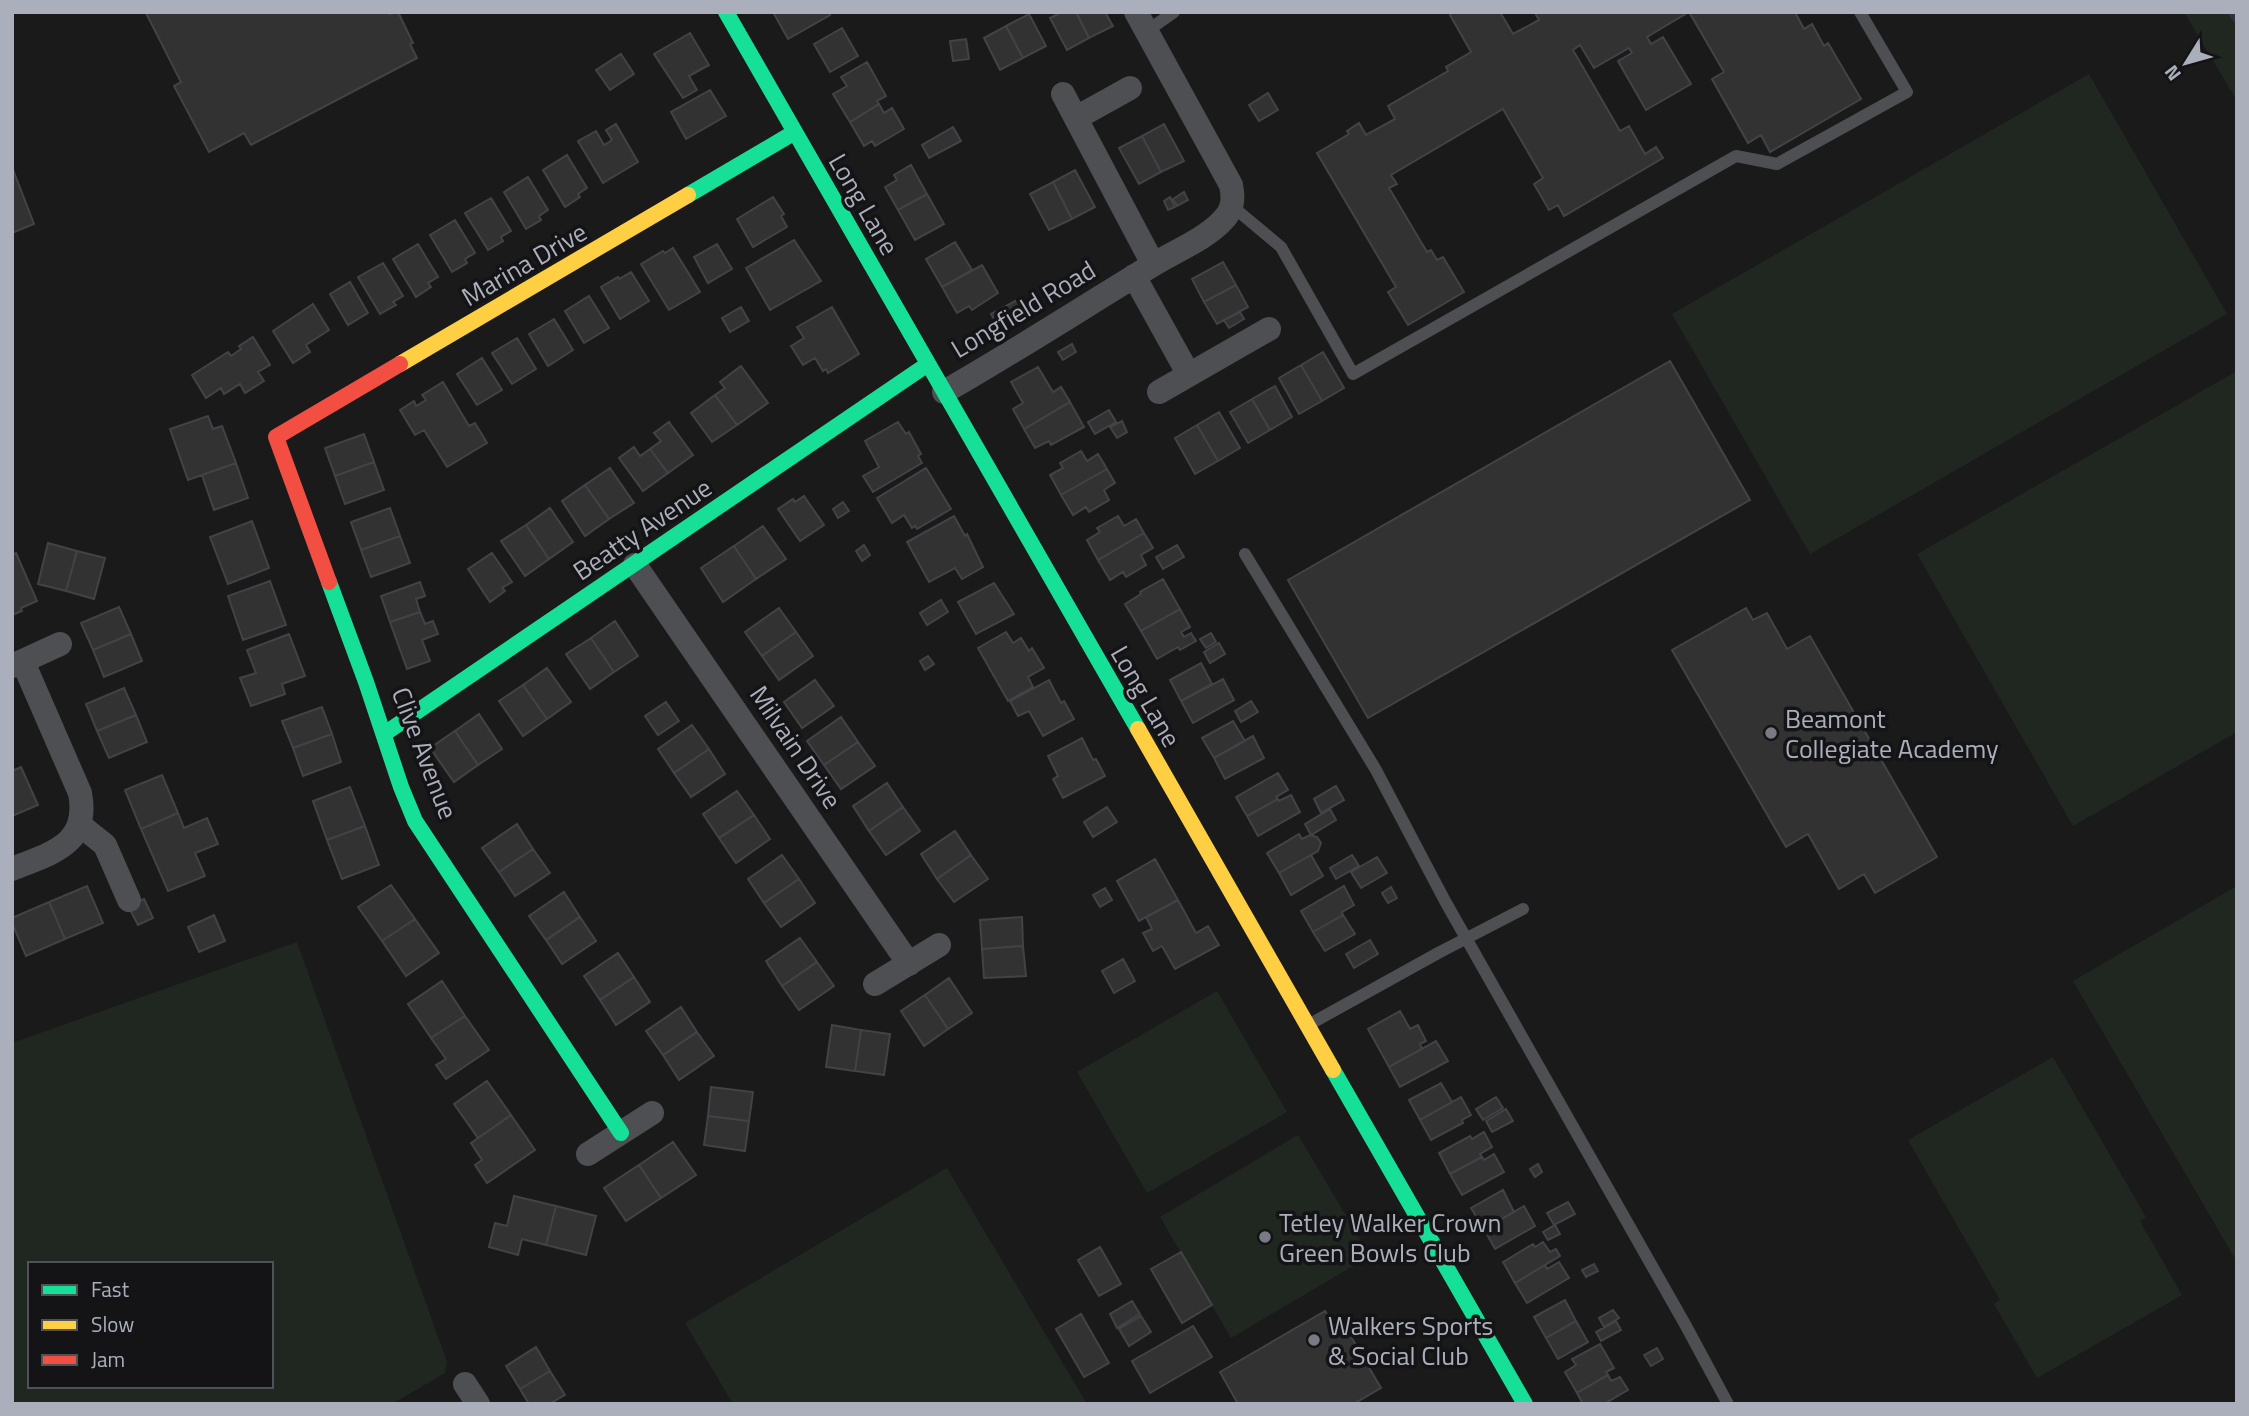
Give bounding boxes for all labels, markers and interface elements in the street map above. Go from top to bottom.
north arrow [2151,28,2221,98]
text: N [2156,60,2188,88]
street label: Long Lane [819,146,909,262]
street label: Marina Drive [454,212,594,316]
street label: Longfield Road [943,250,1103,368]
street label: Beatty Avenue [565,468,719,590]
street label: Long Lane [1101,638,1191,754]
street label: Milvain Drive [740,678,852,816]
street label: Clive Avenue [382,681,468,825]
place label: Beamont Collegiate Academy [1785,699,1999,768]
marker: Beamont Collegiate Academy [1763,725,1779,741]
place label: Tetley Walker Crown Green Bowls Club [1279,1203,1501,1272]
marker: Tetley Walker Crown Green Bowls Club [1257,1229,1273,1245]
legend [28,1262,273,1388]
text: Fast [91,1273,130,1305]
place label: Walkers Sports & Social Club [1328,1306,1493,1375]
text: Slow [91,1308,134,1340]
marker: Walkers Sports & Social Club [1306,1332,1322,1348]
text: Jam [91,1343,125,1375]

